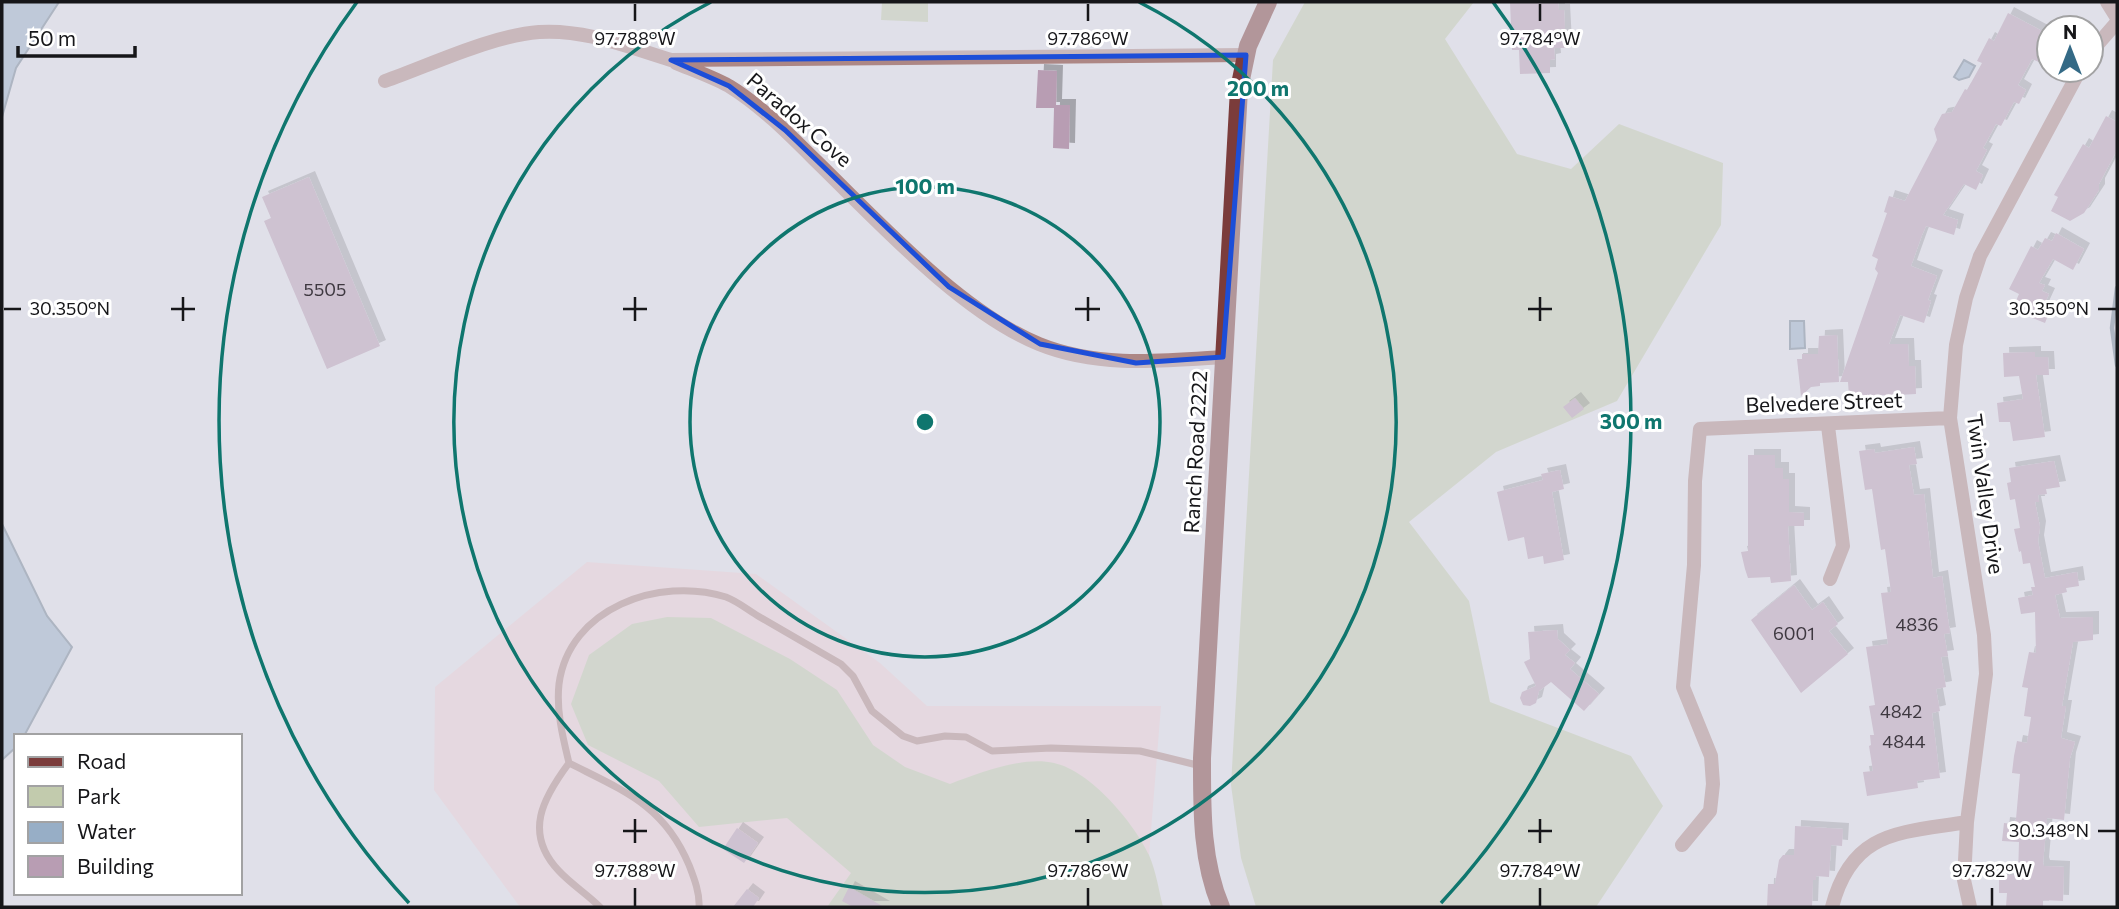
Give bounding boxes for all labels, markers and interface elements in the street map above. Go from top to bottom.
scale bar [18,14,135,58]
north arrow [2035,14,2105,84]
text: N [2063,20,2077,43]
text: 50 m [28,25,76,50]
text: 97.788°W [594,27,676,49]
text: 97.786°W [1047,27,1129,49]
text: 97.784°W [1499,27,1581,49]
street label: Paradox Cove [742,67,858,171]
text: 200 m [1227,75,1289,100]
text: 100 m [895,173,955,198]
house number: 5505 [304,278,346,300]
text: 30.350°N [30,297,110,319]
text: 30.350°N [2009,297,2089,319]
street label: Ranch Road 2222 [1178,370,1211,534]
street label: Belvedere Street [1745,386,1903,417]
text: 300 m [1600,408,1662,433]
centre of rings [913,410,937,434]
street label: Twin Valley Drive [1963,412,2010,576]
house number: 4836 [1896,613,1938,635]
house number: 6001 [1773,622,1815,644]
house number: 4842 [1880,700,1922,722]
house number: 4844 [1882,730,1926,752]
legend [14,734,242,895]
text: Road [77,748,126,773]
text: Park [77,783,121,808]
text: Water [77,818,136,843]
text: 30.348°N [2009,819,2089,841]
text: Building [77,853,154,878]
text: 97.788°W [594,859,676,881]
text: 97.786°W [1047,859,1129,881]
text: 97.784°W [1499,859,1581,881]
text: 97.782°W [1952,859,2032,881]

